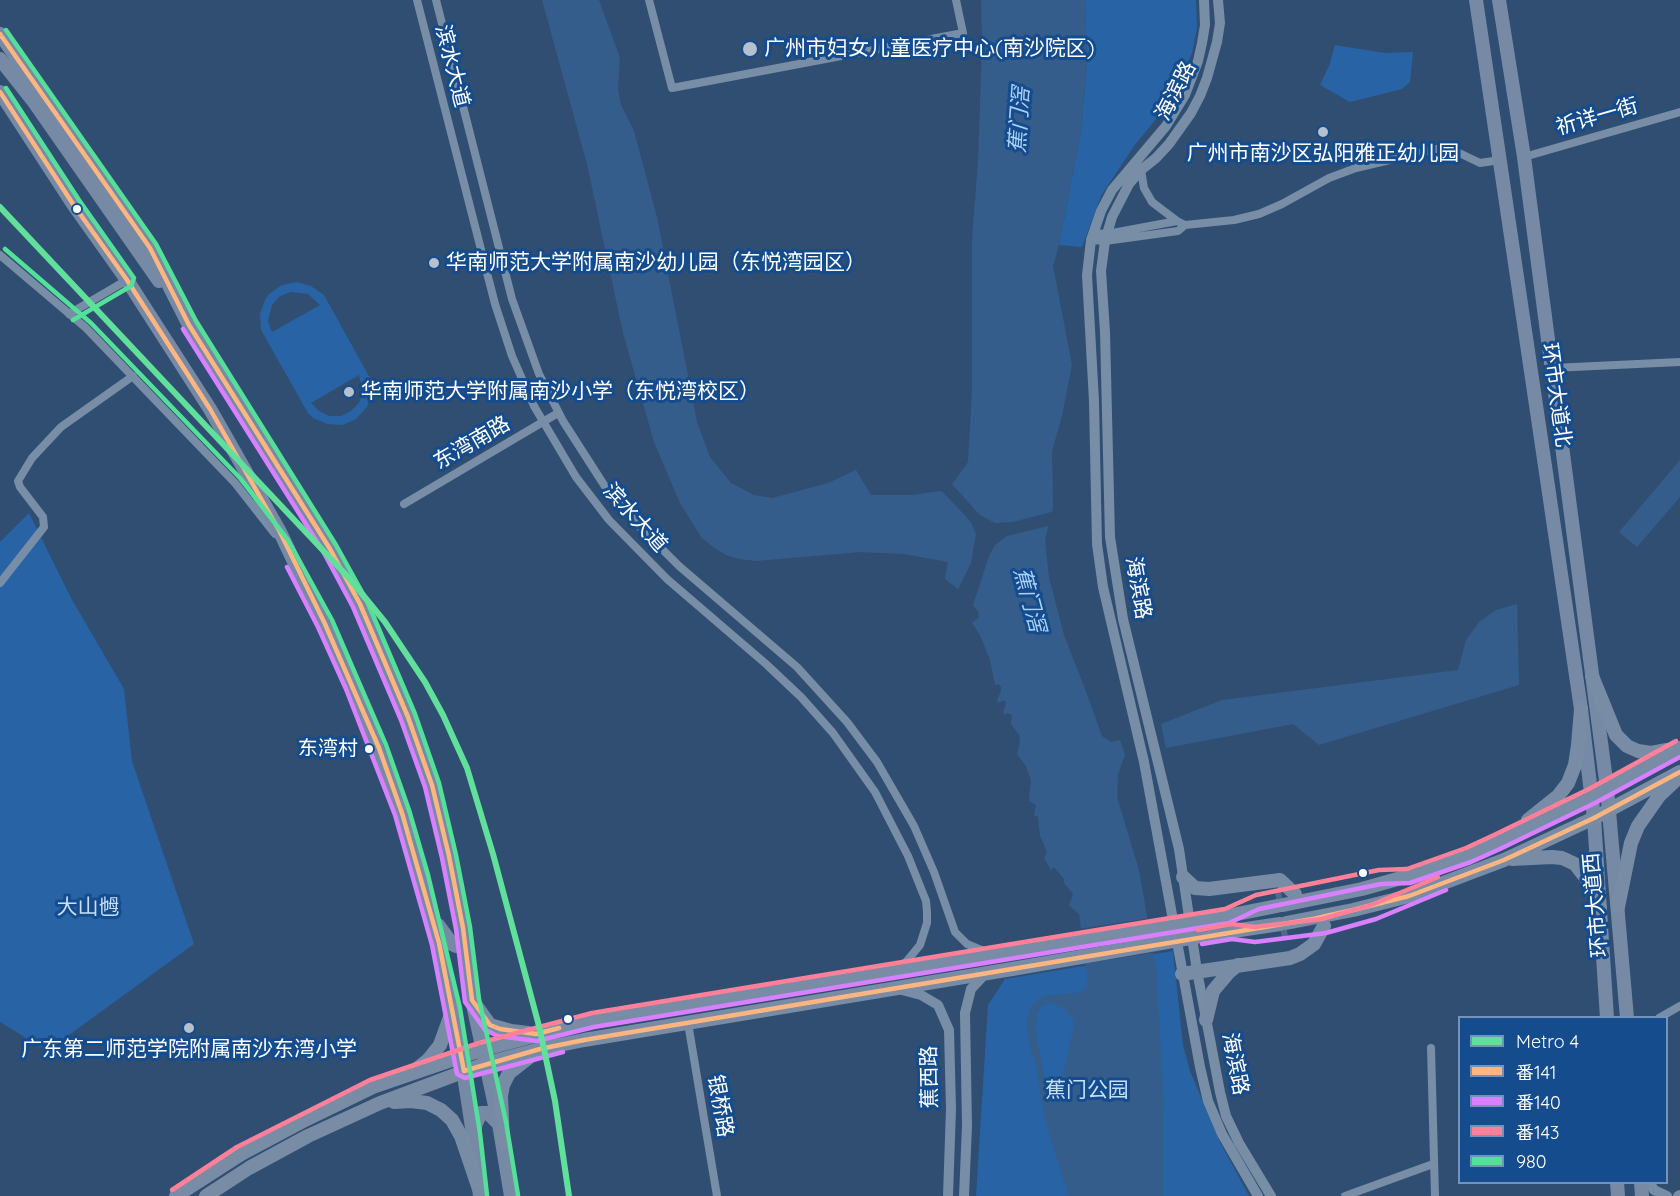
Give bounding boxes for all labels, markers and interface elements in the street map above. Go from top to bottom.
street label: 滨水大道 [430,22,474,110]
place label: 广州市妇女儿童医疗中心(南沙院区) [764,36,1095,62]
marker: 广州市妇女儿童医疗中心(南沙院区) [741,40,759,58]
street label: 海滨路 [1150,57,1202,125]
water label: 蕉门滘 [1005,86,1035,154]
street label: 祈详一街 [1553,93,1641,141]
marker: 广州市南沙区弘阳雅正幼儿园 [1316,125,1330,139]
place label: 广州市南沙区弘阳雅正幼儿园 [1187,141,1459,167]
unlabelled marker [71,203,83,215]
place label: 华南师范大学附属南沙幼儿园（东悦湾园区） [446,250,866,276]
marker: 华南师范大学附属南沙幼儿园（东悦湾园区） [427,256,441,270]
street label: 环市大道北 [1536,341,1576,449]
place label: 华南师范大学附属南沙小学（东悦湾校区） [361,379,760,405]
marker: 华南师范大学附属南沙小学（东悦湾校区） [342,385,356,399]
street label: 东湾南路 [429,411,515,475]
street label: 滨水大道 [598,478,672,558]
street label: 海滨路 [1120,555,1156,621]
water label: 蕉门滘 [1008,565,1050,635]
place label: 东湾村 [298,737,358,761]
marker: 东湾村 [363,743,375,755]
street label: 环市大道西 [1579,852,1613,958]
unlabelled marker [1357,867,1369,879]
park label: 大山乸 [57,895,119,921]
unlabelled marker [562,1013,574,1025]
legend [1458,1016,1668,1184]
marker: 广东第二师范学院附属南沙东湾小学 [182,1021,196,1035]
text: Metro 4 [1516,1030,1579,1053]
street label: 海滨路 [1217,1031,1253,1097]
place label: 广东第二师范学院附属南沙东湾小学 [21,1037,357,1063]
street label: 蕉西路 [917,1045,943,1109]
text: 番141 [1516,1061,1556,1084]
street label: 银桥路 [702,1073,738,1139]
park label: 蕉门公园 [1045,1078,1129,1104]
text: 番140 [1516,1091,1561,1114]
text: 番143 [1516,1121,1559,1144]
text: 980 [1516,1150,1546,1173]

